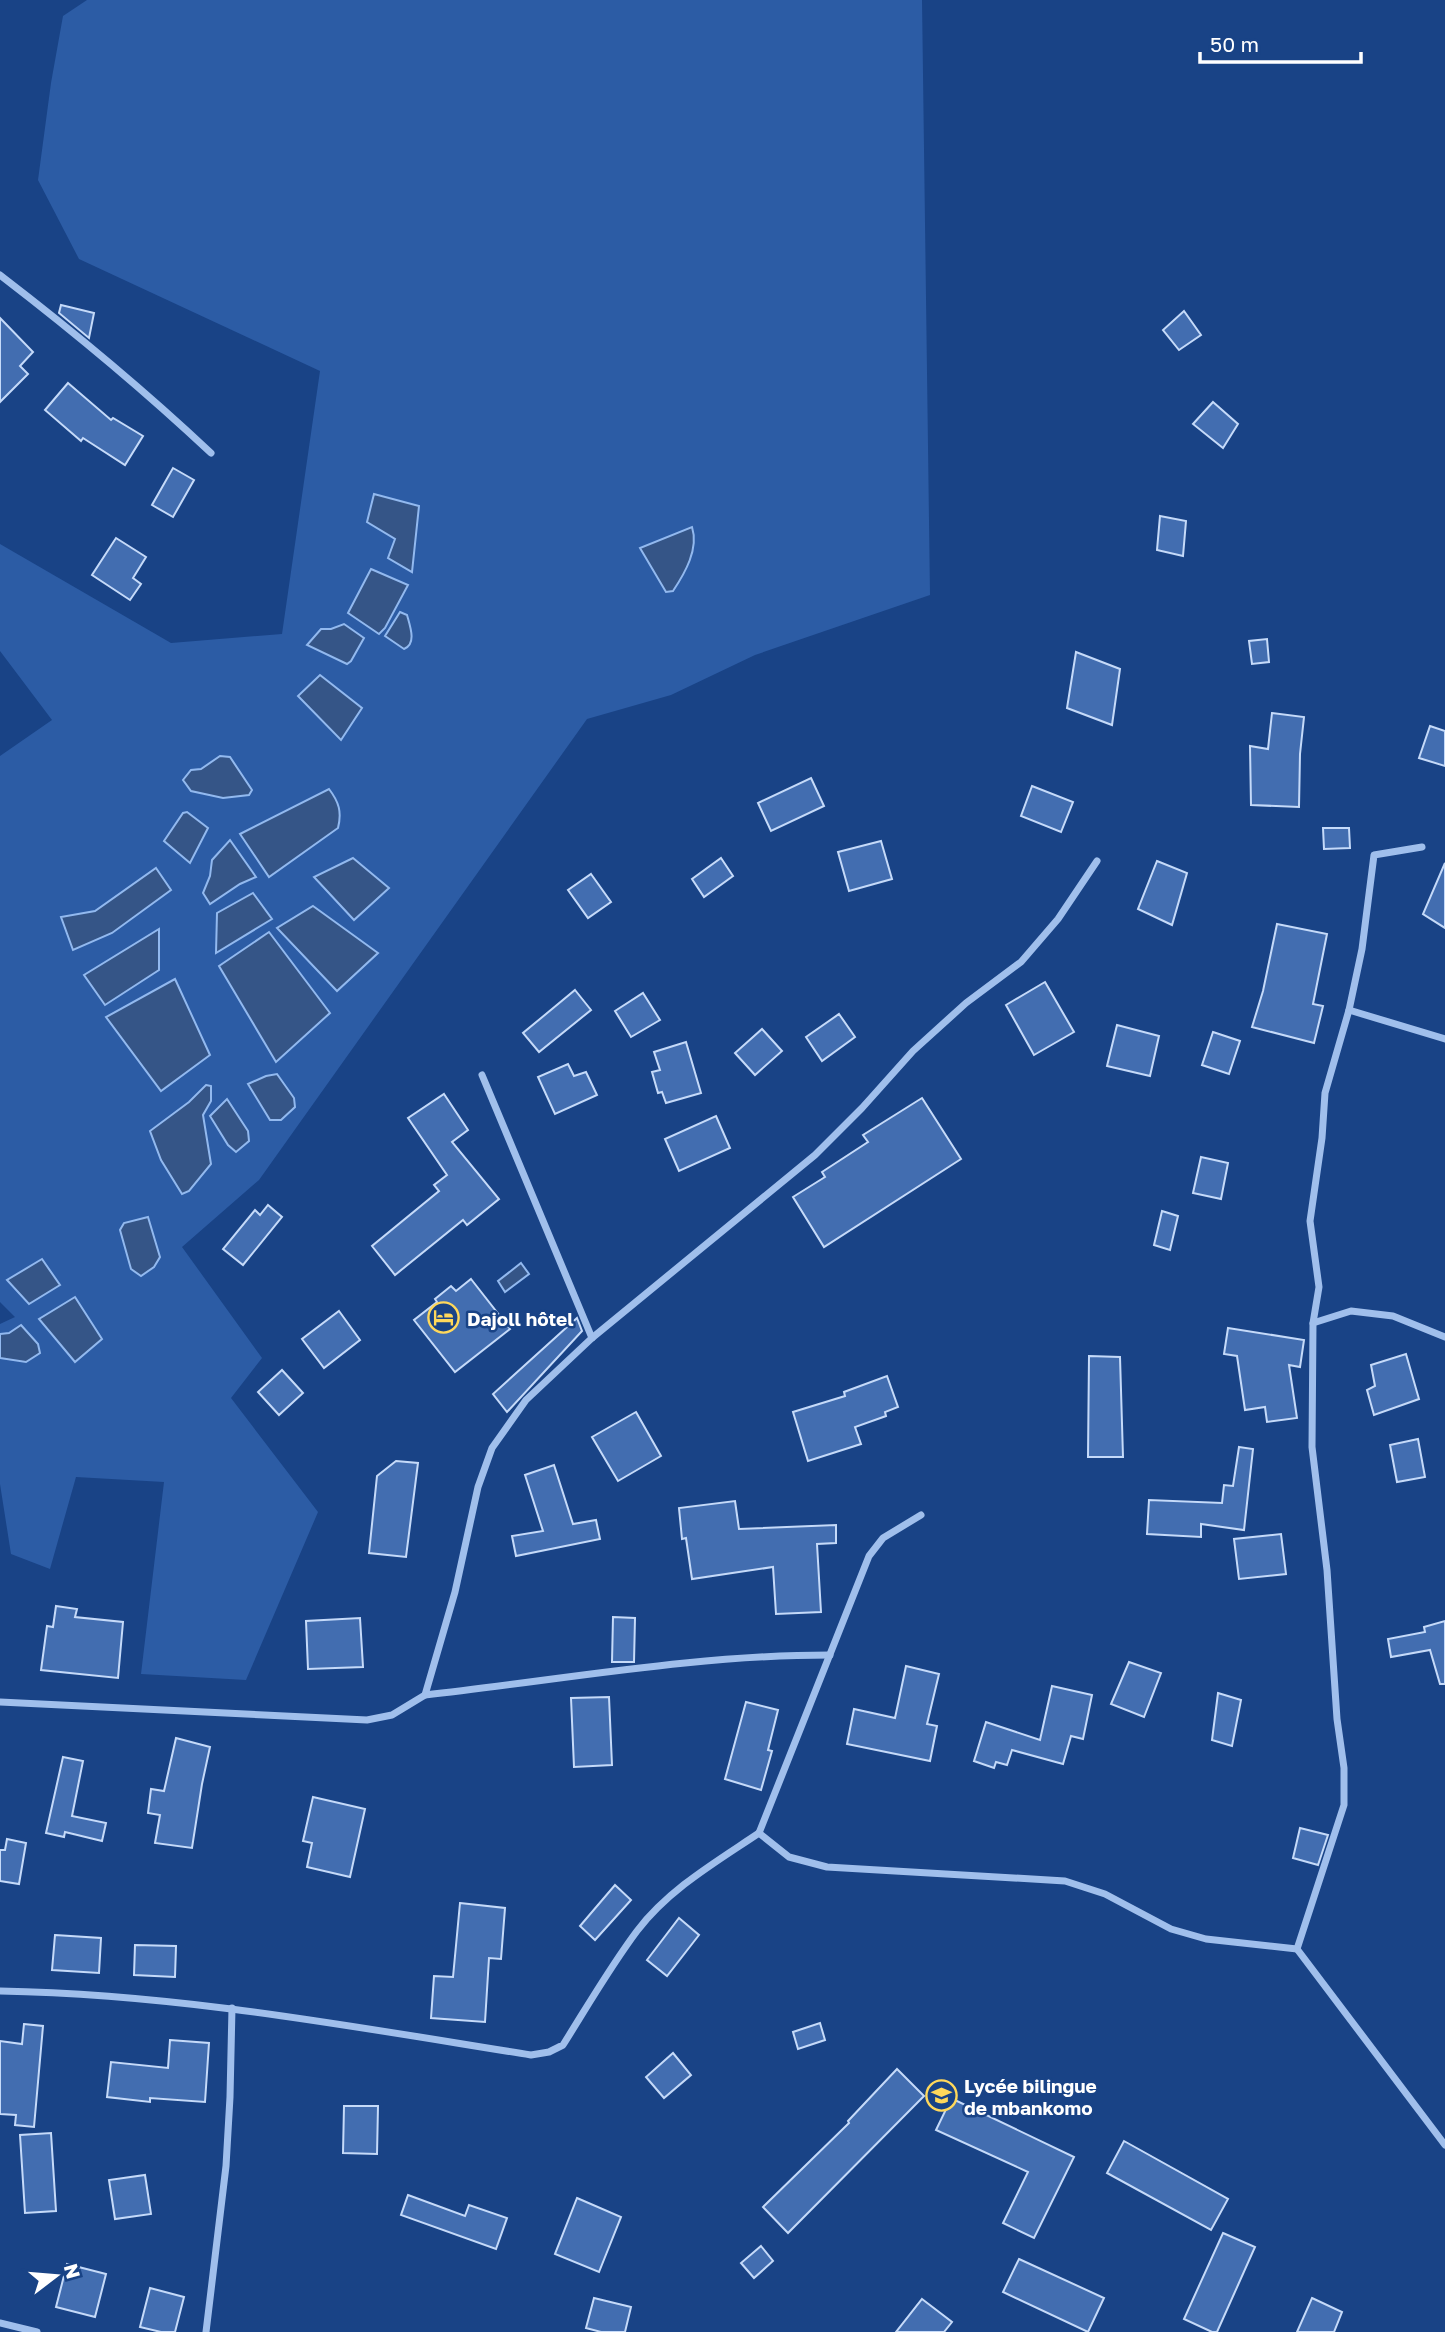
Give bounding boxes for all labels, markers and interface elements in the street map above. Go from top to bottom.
scale bar [1200,21,1361,65]
text: 50 m [1210,31,1259,57]
hotel icon: Dajoll hôtel [427,1301,461,1335]
place label: Dajoll hôtel [467,1307,574,1330]
place label: Lycée bilingue de mbankomo [964,2074,1097,2119]
school or university icon: Lycée bilingue de mbankomo [924,2079,958,2113]
north arrow [21,2241,91,2311]
text: N [60,2261,86,2281]

